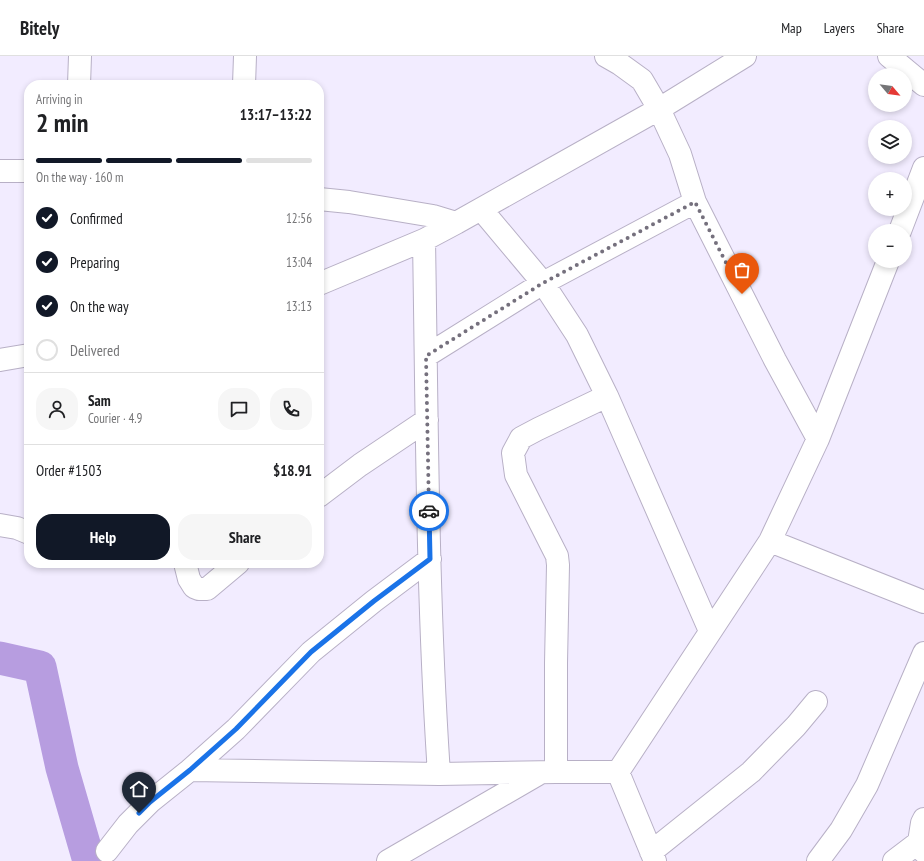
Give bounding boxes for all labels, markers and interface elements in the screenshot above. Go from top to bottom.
text: Bitely [20,16,59,40]
text: Map [781,19,802,37]
text: Layers [824,19,855,37]
text: Share [877,19,904,37]
north arrow [868,68,912,112]
map controls [868,68,912,268]
text: Arriving in [36,91,83,108]
text: 13:17–13:22 [240,105,312,124]
text: 2 min [36,106,89,139]
button: layers [868,120,912,164]
text: On the way · 160 m [36,169,123,186]
button: + [868,172,912,216]
icon: check [36,207,58,229]
text: Confirmed [70,209,123,228]
text: 12:56 [286,210,312,227]
button: − [868,224,912,268]
icon: check [36,251,58,273]
text: Preparing [70,253,120,272]
pin [725,253,759,294]
text: 13:04 [286,254,312,271]
icon: bag [731,259,753,281]
icon: check [36,295,58,317]
text: On the way [70,297,129,316]
text: 13:13 [286,298,312,315]
text: Delivered [70,341,120,360]
button: person [36,388,78,430]
button: chat [218,388,260,430]
button: phone [270,388,312,430]
text: Sam [88,391,111,410]
text: Courier · 4.9 [88,410,142,427]
text: Order #1503 [36,461,102,480]
text: $18.91 [273,461,312,480]
courier [409,491,449,531]
icon: car [418,500,440,522]
button: Help [36,514,170,560]
button: Share [178,514,312,560]
pin [122,772,156,813]
icon: home [128,778,150,800]

